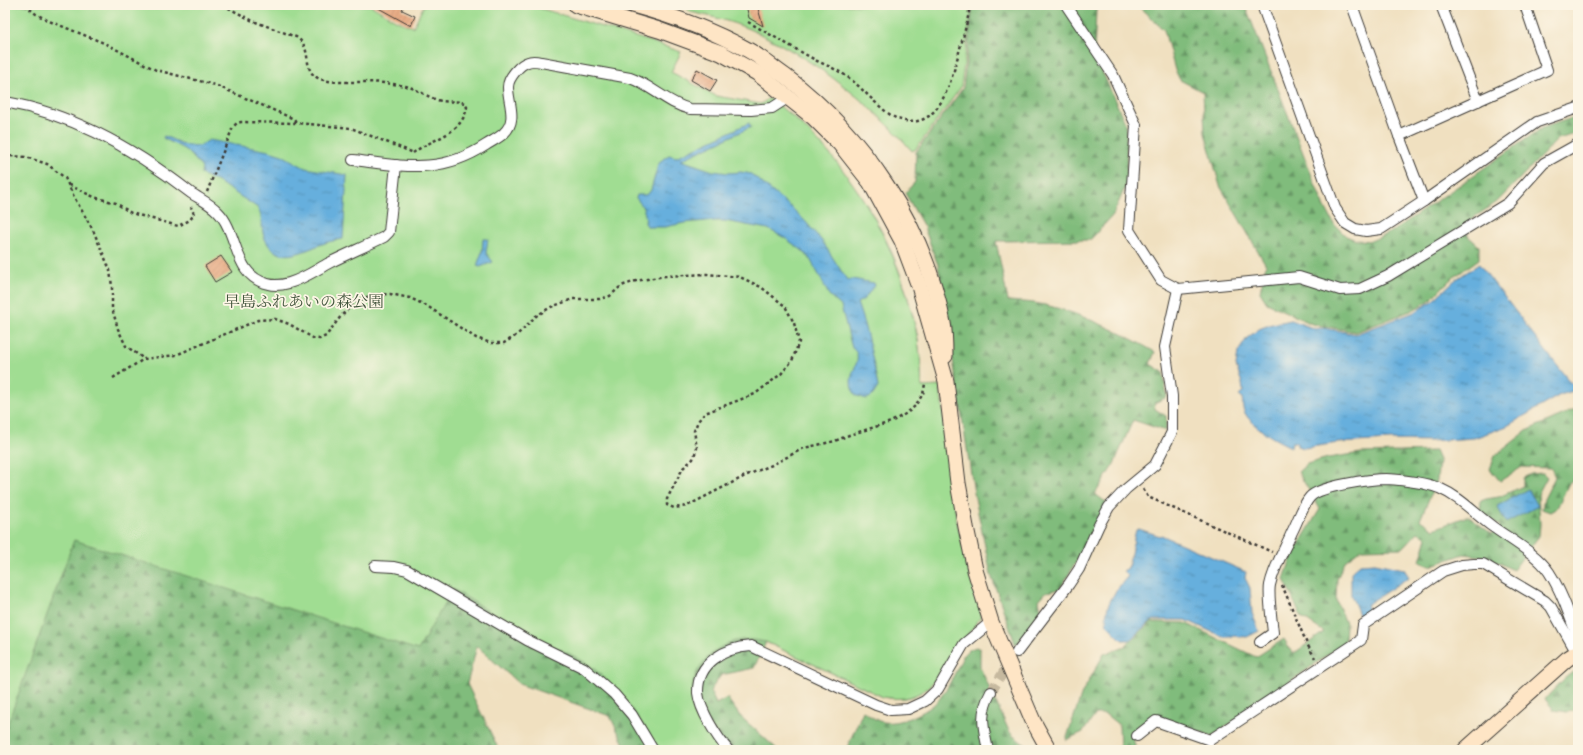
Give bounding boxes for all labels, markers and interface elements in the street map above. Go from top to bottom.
park label: 早島ふれあいの森公園 [224,292,384,314]

